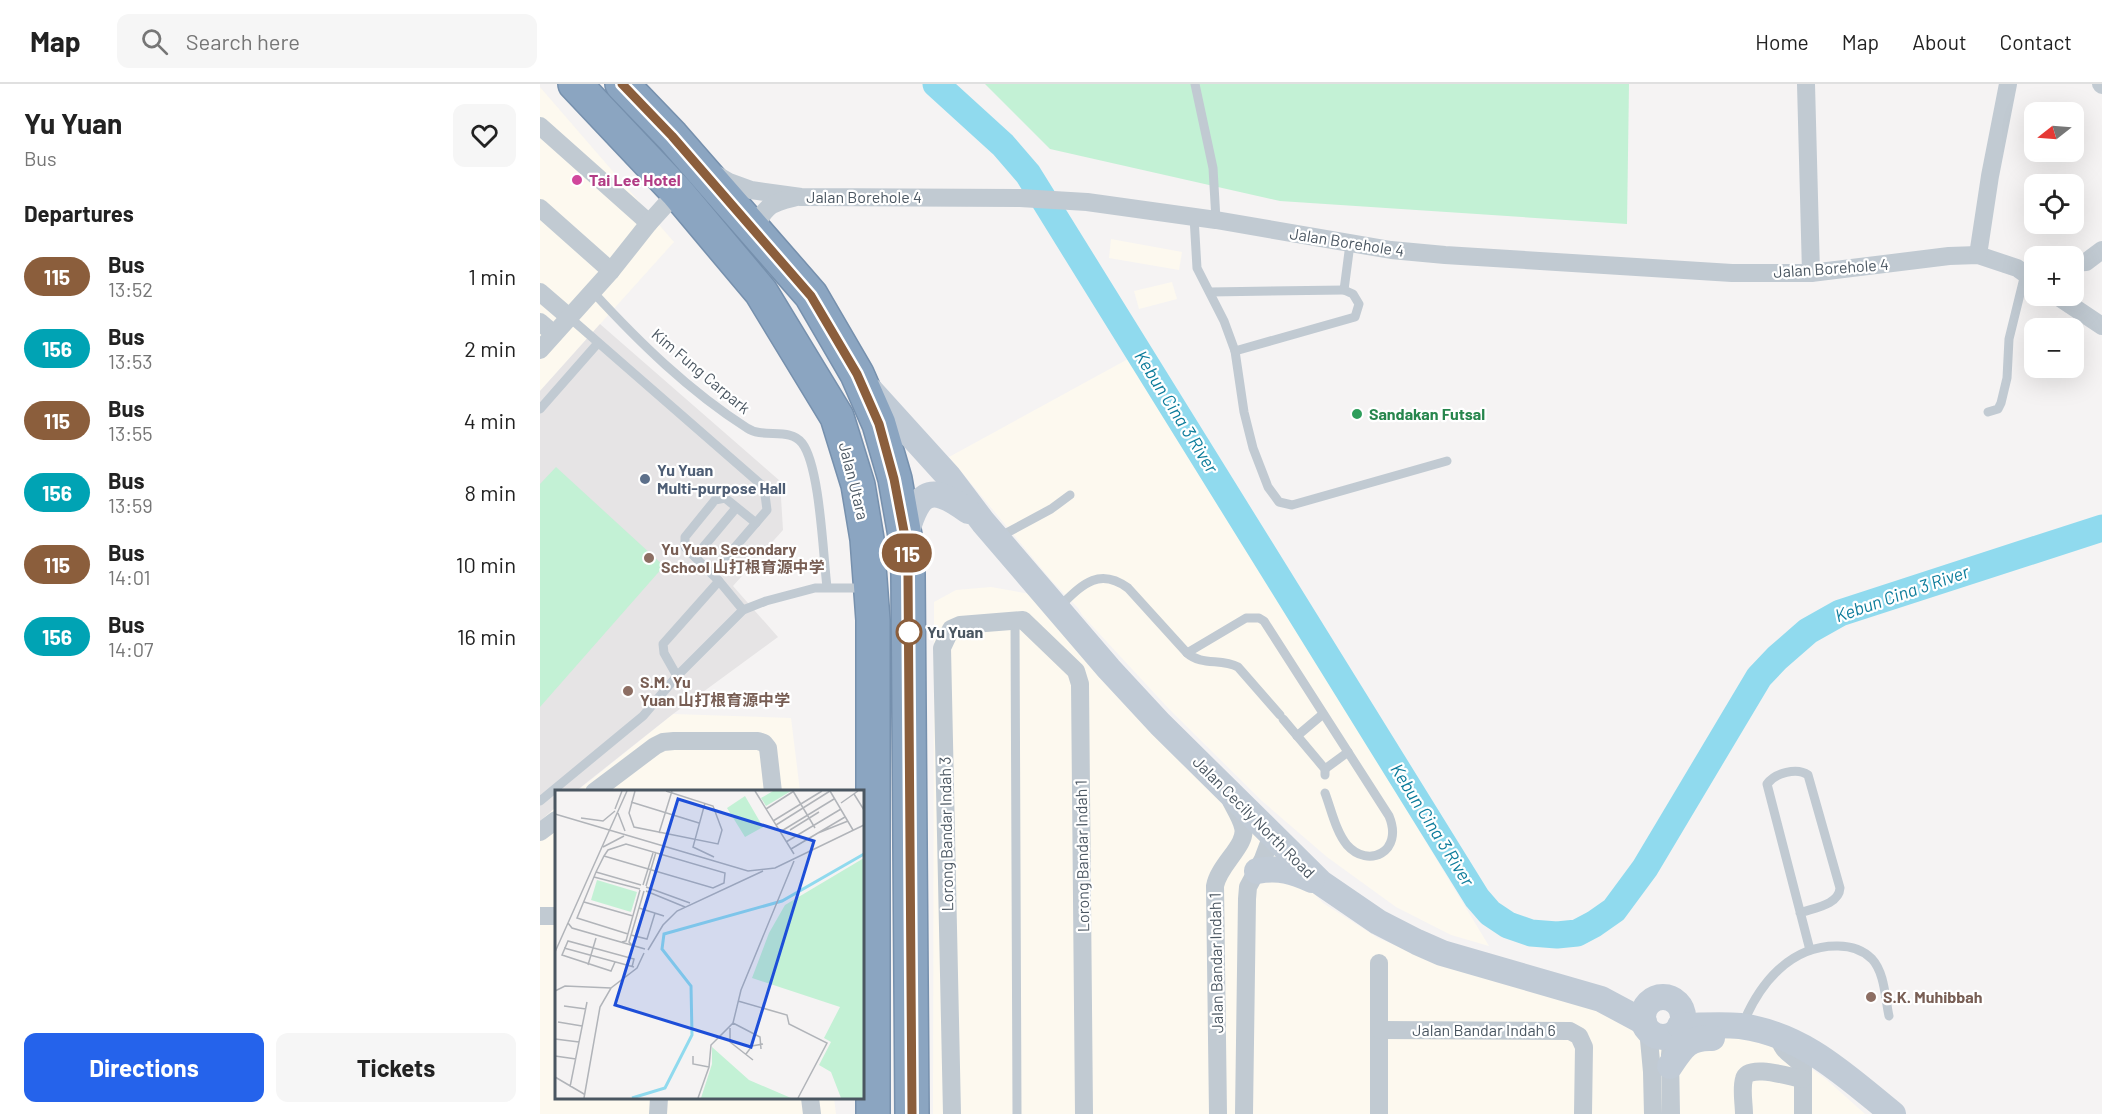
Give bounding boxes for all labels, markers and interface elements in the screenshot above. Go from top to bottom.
search box [117,14,537,68]
text: Map [30,24,81,58]
icon: search [138,25,171,58]
text: Search here [186,28,300,54]
text: Home [1755,29,1809,54]
text: Map [1842,29,1879,54]
text: About [1912,29,1967,54]
text: Contact [2000,29,2072,54]
north arrow [2024,102,2084,162]
map controls [2024,102,2084,378]
button: heart [453,104,516,167]
text: Yu Yuan [24,106,122,140]
text: Bus [24,146,57,170]
place label: Tai Lee Hotel [589,170,681,189]
marker: Tai Lee Hotel [570,173,584,187]
button: locate [2024,174,2084,234]
street label: Jalan Borehole 4 [806,187,922,206]
text: Departures [24,200,134,226]
street label: Jalan Borehole 4 [1289,223,1406,260]
button: + [2024,246,2084,306]
text: Bus [108,251,145,277]
street label: Jalan Borehole 4 [1773,254,1889,281]
text: 1 min [468,263,516,289]
text: 115 [44,264,70,289]
text: 13:52 [108,277,153,301]
button: − [2024,318,2084,378]
text: Bus [108,323,145,349]
street label: Kim Fung Carpark [648,324,754,417]
text: 2 min [464,335,516,361]
text: 156 [42,336,72,361]
water label: Kebun Cina 3 River [1130,346,1224,477]
text: 13:53 [108,349,153,373]
text: Bus [108,395,145,421]
place label: Sandakan Futsal [1369,404,1485,423]
text: 4 min [464,407,516,433]
marker: Sandakan Futsal [1350,407,1364,421]
text: 115 [44,408,70,433]
text: 13:55 [108,421,153,445]
street label: Jalan Utara [836,440,873,522]
place label: Yu Yuan Multi-purpose Hall [657,460,786,497]
text: Bus [108,467,145,493]
marker: Yu Yuan Multi-purpose Hall [638,472,652,486]
text: 8 min [464,479,516,505]
text: 156 [42,480,72,505]
text: 13:59 [108,493,153,517]
line badge: 115 [872,534,941,572]
text: Bus [108,539,145,565]
place label: Yu Yuan Secondary School 山打根育源中学 [661,539,825,576]
text: 115 [894,541,920,566]
text: 10 min [456,551,516,577]
marker: Yu Yuan Secondary School 山打根育源中学 [642,551,656,565]
text: 115 [44,552,70,577]
water label: Kebun Cina 3 River [1832,560,1972,626]
text: 14:01 [108,565,151,589]
text: Bus [108,611,145,637]
marker: Yu Yuan [896,619,922,645]
place label: Yu Yuan [927,622,983,641]
text: 16 min [457,623,516,649]
text: 156 [42,624,72,649]
text: 14:07 [108,637,154,661]
place label: S.M. Yu Yuan 山打根育源中学 [640,672,790,709]
marker: S.M. Yu Yuan 山打根育源中学 [621,684,635,698]
street label: Jalan Cecily North Road [1189,752,1319,882]
street label: Lorong Bandar Indah 3 [935,756,956,912]
water label: Kebun Cina 3 River [1386,759,1480,890]
street label: Lorong Bandar Indah 1 [1071,780,1092,932]
inset map [555,790,864,1099]
street label: Jalan Bandar Indah 1 [1205,893,1226,1033]
place label: S.K. Muhibbah [1883,987,1983,1006]
marker: S.K. Muhibbah [1864,990,1878,1004]
street label: Jalan Bandar Indah 6 [1412,1020,1556,1039]
button: Directions [24,1033,264,1102]
button: Tickets [276,1033,516,1102]

